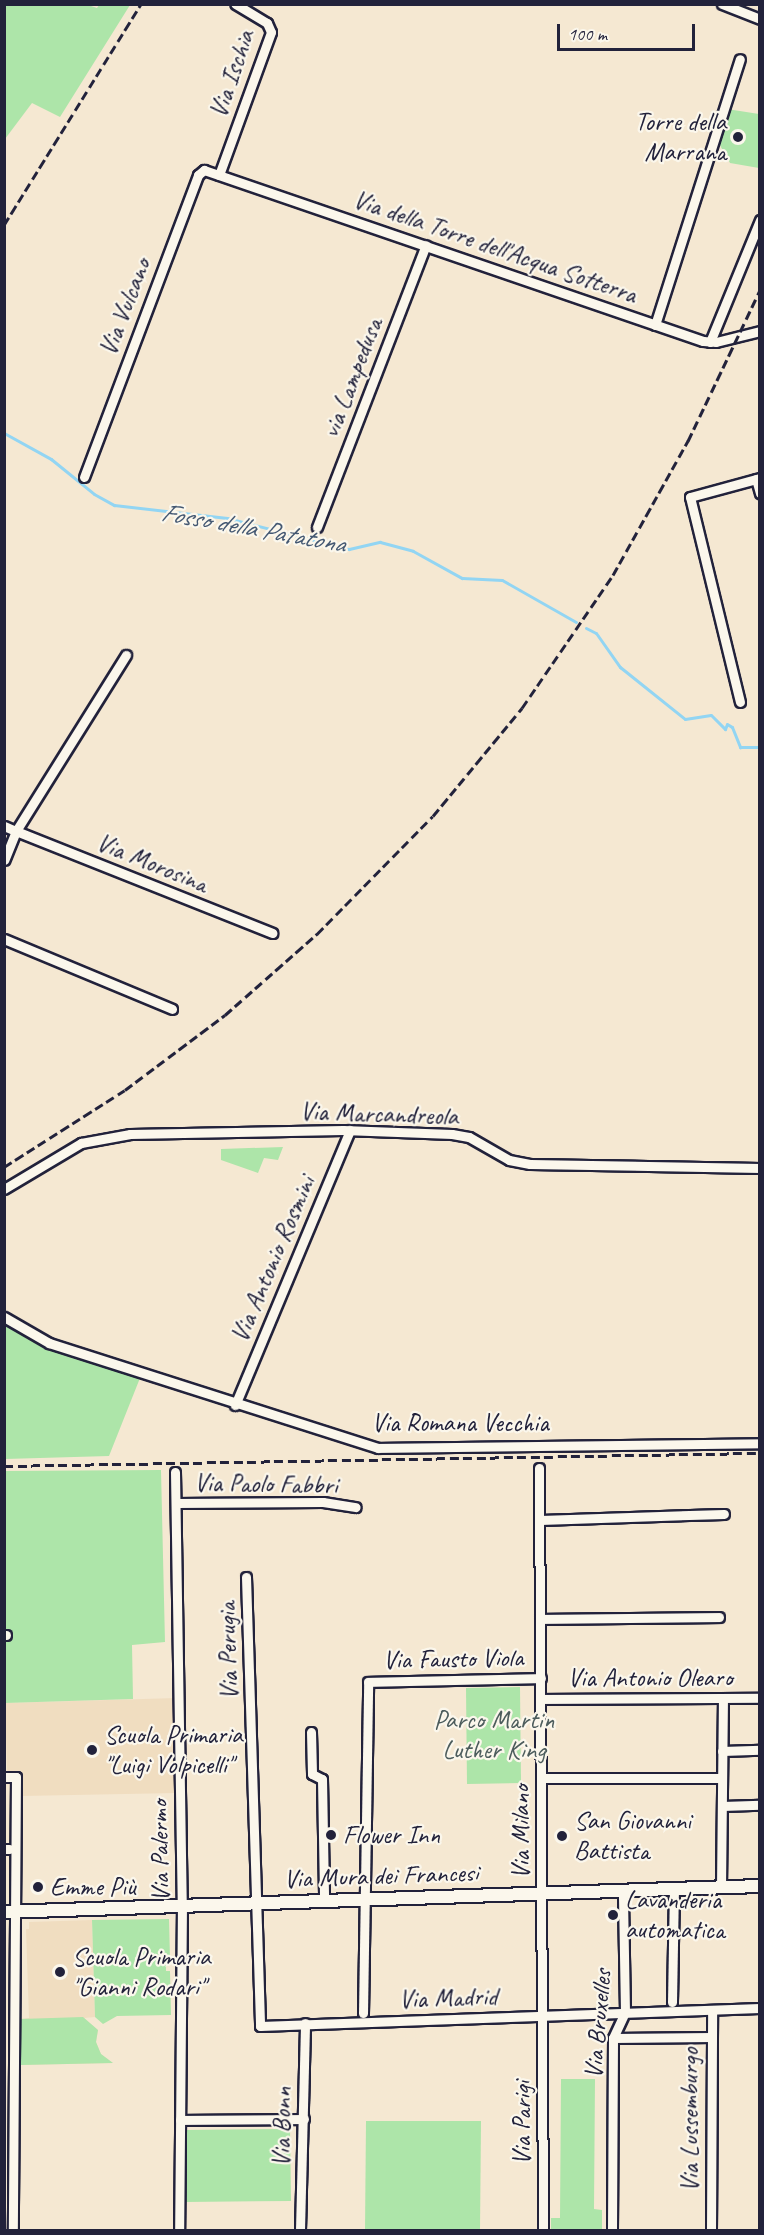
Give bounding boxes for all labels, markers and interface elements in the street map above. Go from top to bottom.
scale bar [560,12,698,50]
text: 100 m [568,23,607,45]
street label: Via Ischia [203,27,261,121]
place label: Torre della Marrana [636,106,726,168]
marker: Torre della Marrana [731,130,745,144]
street label: Via della Torre dell'Acqua Sotterra [350,184,640,310]
street label: Via Vulcano [92,254,158,360]
street label: via Lampedusa [315,314,389,442]
water label: Fosso della Patatona [158,496,348,560]
street label: Via Morosina [92,827,212,899]
street label: Via Marcandreola [300,1096,458,1132]
street label: Via Antonio Rosmini [224,1171,322,1347]
street label: Via Romana Vecchia [372,1407,548,1439]
street label: Via Paolo Fabbri [193,1467,339,1501]
street label: Via Perugia [211,1601,245,1701]
street label: Via Fausto Viola [382,1642,524,1676]
street label: Via Antonio Olearo [568,1662,732,1694]
park label: Parco Martin Luther King [434,1704,554,1766]
place label: Scuola Primaria "Luigi Volpicelli" [104,1719,244,1780]
marker: Scuola Primaria "Luigi Volpicelli" [85,1743,99,1757]
street label: Via Milano [505,1785,537,1879]
street label: Via Palermo [144,1799,176,1903]
place label: San Giovanni Battista [574,1805,690,1866]
place label: Flower Inn [343,1819,440,1851]
marker: Flower Inn [324,1828,338,1842]
marker: San Giovanni Battista [555,1829,569,1843]
street label: Via Mura dei Francesi [284,1857,478,1895]
place label: Emme Più [50,1871,136,1903]
marker: Emme Più [31,1880,45,1894]
place label: Lavanderia automatica [625,1884,724,1946]
marker: Lavanderia automatica [606,1908,620,1922]
place label: Scuola Primaria "Gianni Rodari" [72,1941,212,2002]
marker: Scuola Primaria "Gianni Rodari" [53,1965,67,1979]
street label: Via Bruxelles [578,1968,618,2080]
street label: Via Madrid [398,1981,498,2015]
street label: Via Lussemburgo [674,2048,706,2192]
street label: Via Parigi [506,2080,538,2166]
street label: Via Bonn [266,2087,298,2167]

